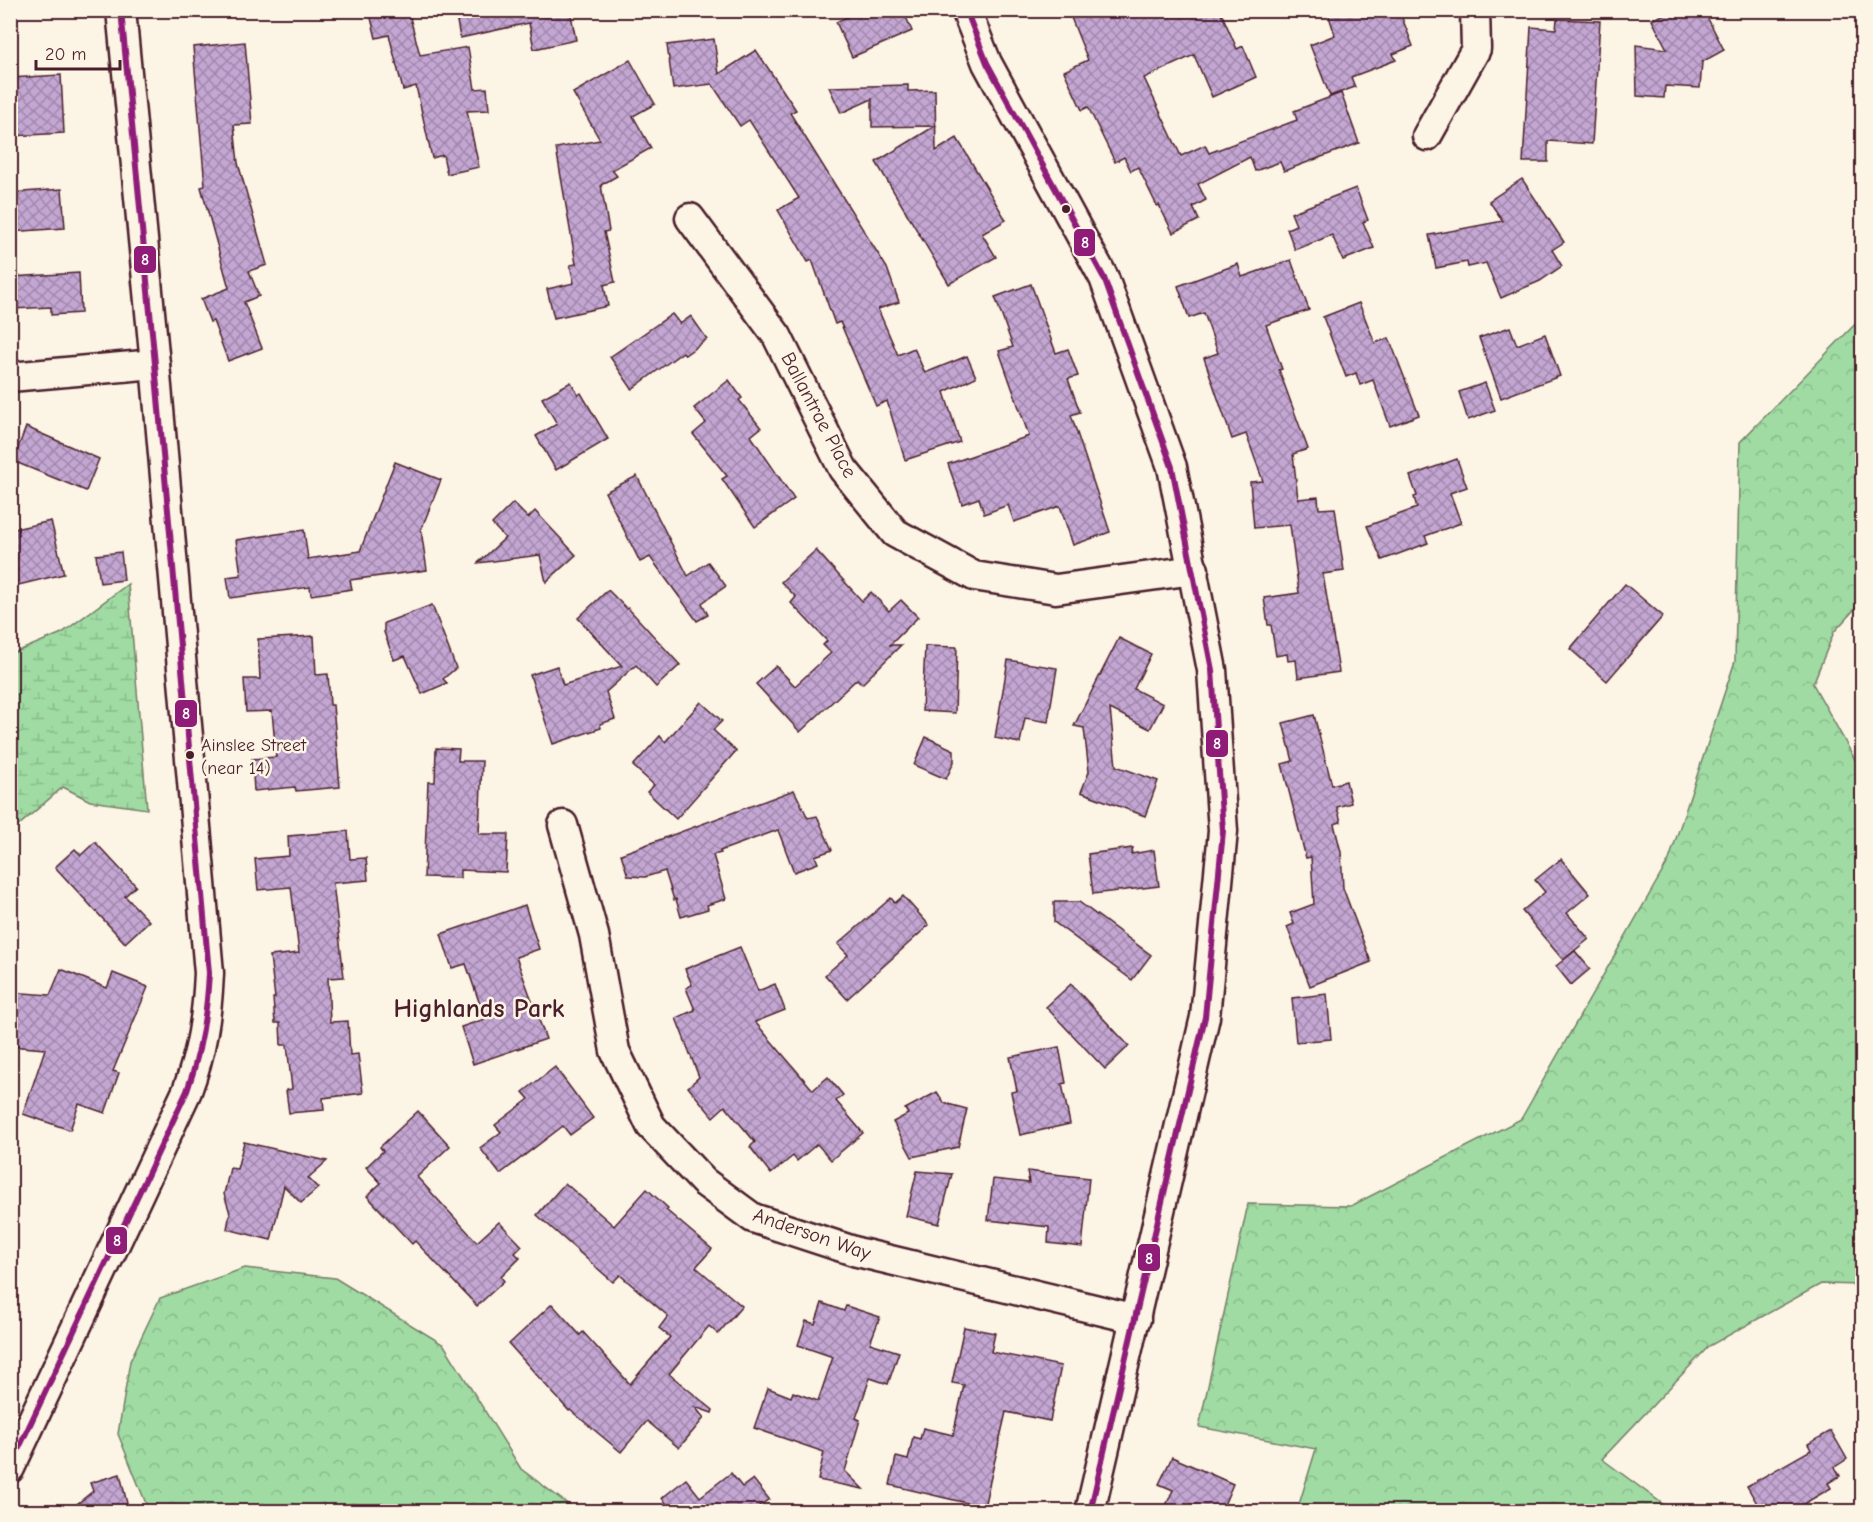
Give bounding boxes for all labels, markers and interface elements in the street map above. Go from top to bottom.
scale bar [36,33,120,71]
text: 20 m [45,44,86,65]
unlabelled marker [1060,203,1072,215]
line badge: 8 [1073,228,1096,257]
text: 8 [1081,234,1089,252]
line badge: 8 [133,245,157,274]
text: 8 [141,251,149,269]
street label: Ballantrae Place [776,348,862,482]
line badge: 8 [174,699,198,728]
text: 8 [182,705,190,723]
line badge: 8 [1205,729,1229,758]
place label: Ainslee Street (near 14) [201,735,307,779]
text: 8 [1213,735,1221,753]
marker: Ainslee Street (near 14) [184,749,196,761]
district label: Highlands Park [394,994,565,1024]
street label: Anderson Way [750,1203,874,1265]
line badge: 8 [105,1226,128,1255]
text: 8 [113,1232,121,1250]
line badge: 8 [1137,1243,1161,1272]
text: 8 [1145,1250,1153,1268]

